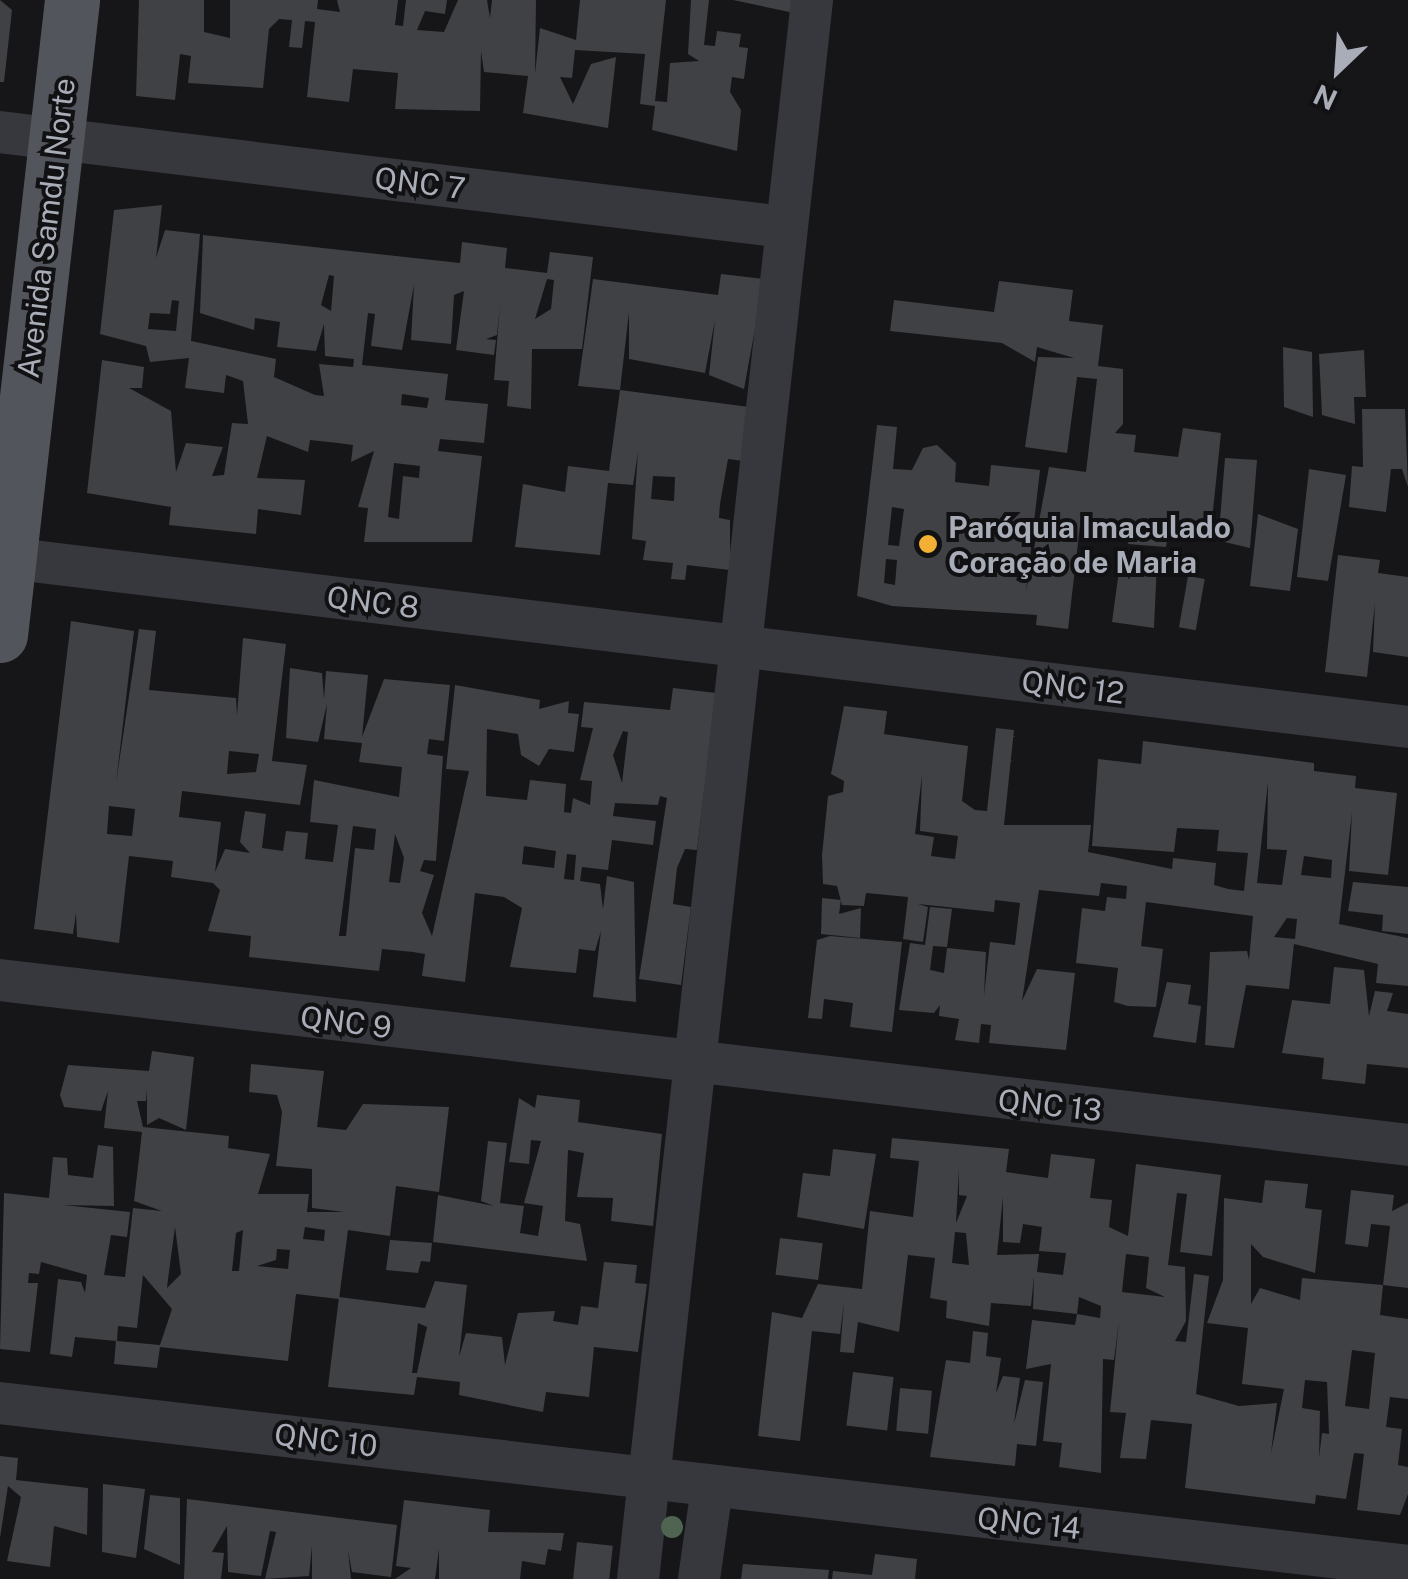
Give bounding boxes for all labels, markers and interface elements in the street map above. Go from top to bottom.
north arrow [1288,20,1388,120]
street label: Avenida Samdu Norte [10,76,82,380]
text: N [1308,78,1342,117]
street label: QNC 7 [373,160,467,206]
place label: Paróquia Imaculado Coração de Maria [948,509,1231,580]
marker: Paróquia Imaculado Coração de Maria [917,533,939,555]
street label: QNC 8 [325,579,421,625]
street label: QNC 12 [1020,663,1126,711]
street label: QNC 9 [298,999,394,1045]
street label: QNC 13 [996,1082,1104,1128]
street label: QNC 10 [272,1416,380,1464]
street label: QNC 14 [975,1500,1083,1546]

